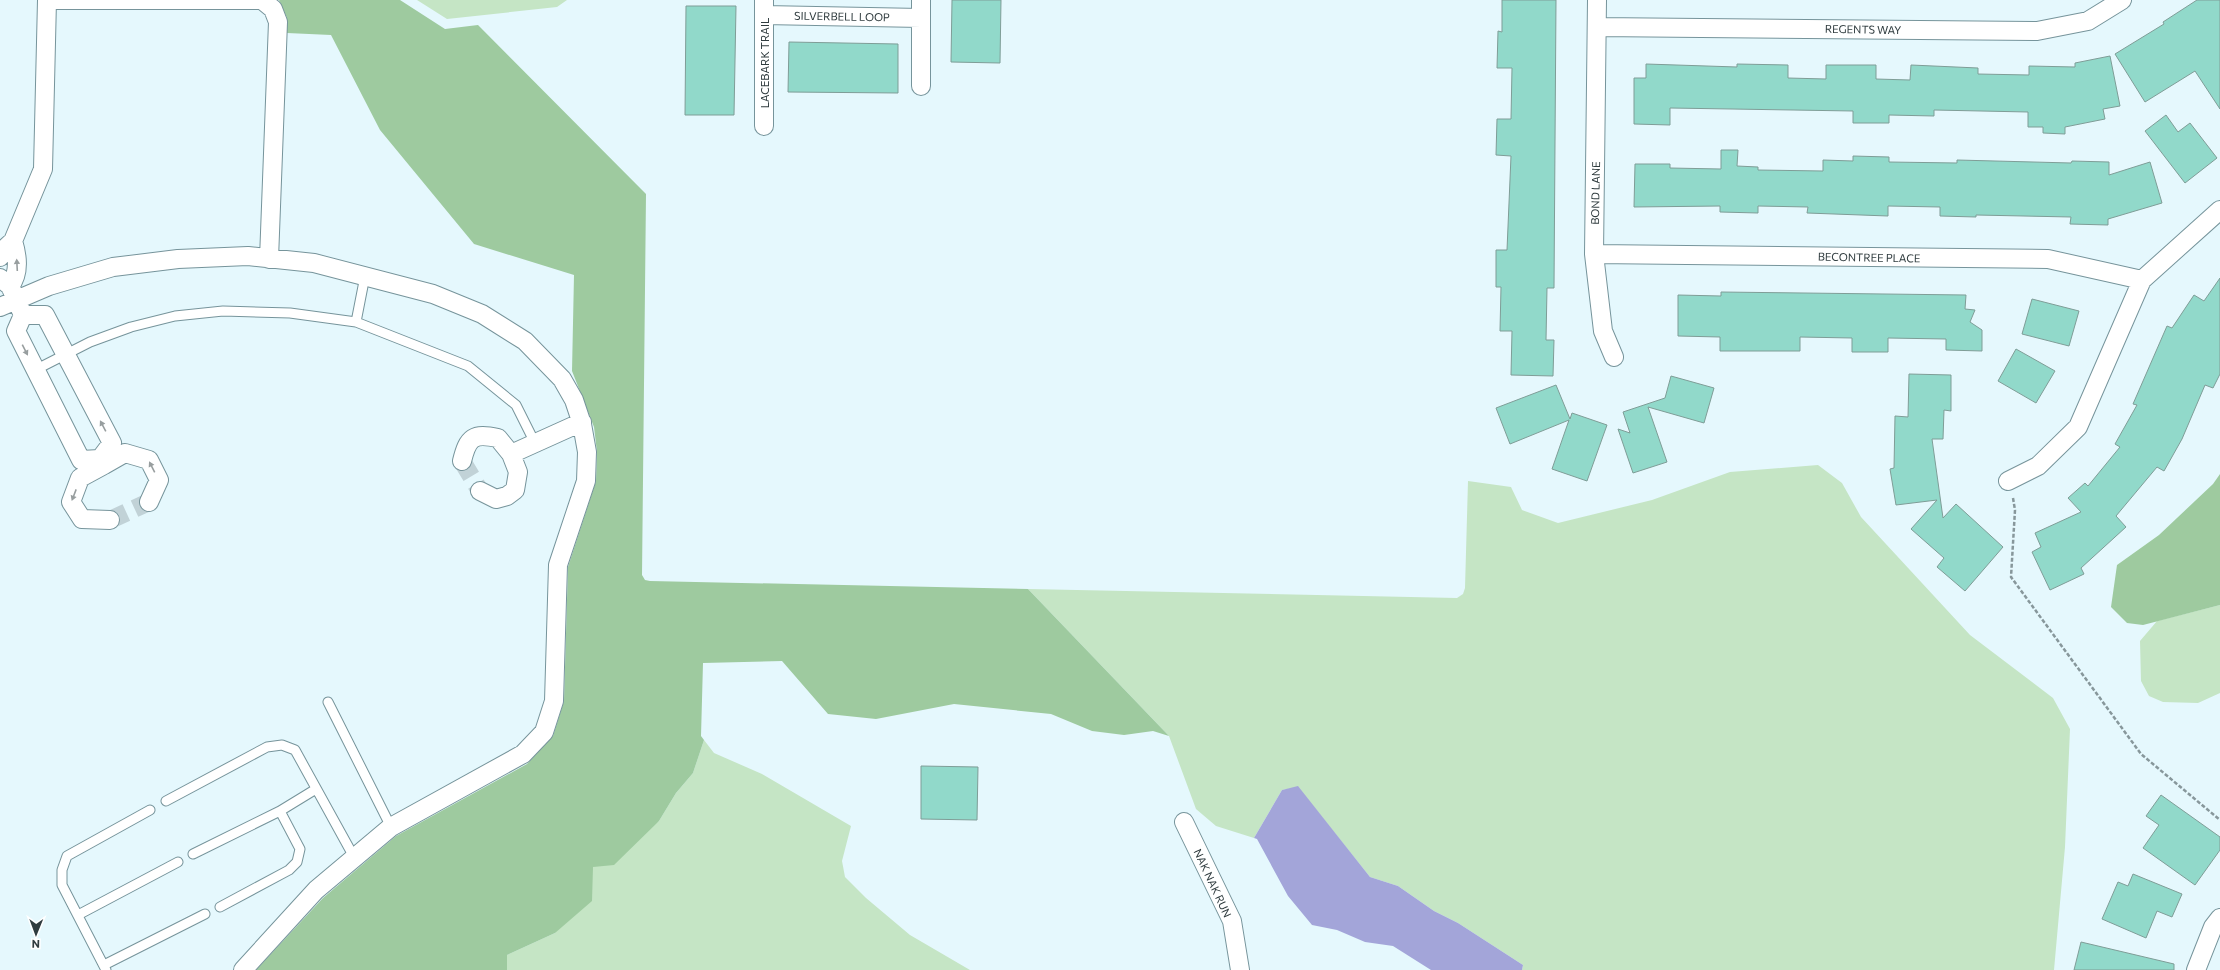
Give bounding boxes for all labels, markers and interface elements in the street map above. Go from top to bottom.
street label: SILVERBELL LOOP [794,9,890,23]
street label: LACEBARK TRAIL [758,18,771,108]
street label: REGENTS WAY [1825,22,1901,36]
street label: BOND LANE [1588,161,1602,225]
street label: BECONTREE PLACE [1818,250,1920,264]
one-way arrow [13,258,20,271]
one-way arrow [22,344,28,356]
one-way arrow [100,420,106,432]
one-way arrow [149,461,155,472]
one-way arrow [70,489,76,501]
street label: NAK NAK RUN [1191,847,1235,919]
north arrow [16,914,56,954]
text: N [32,938,40,951]

